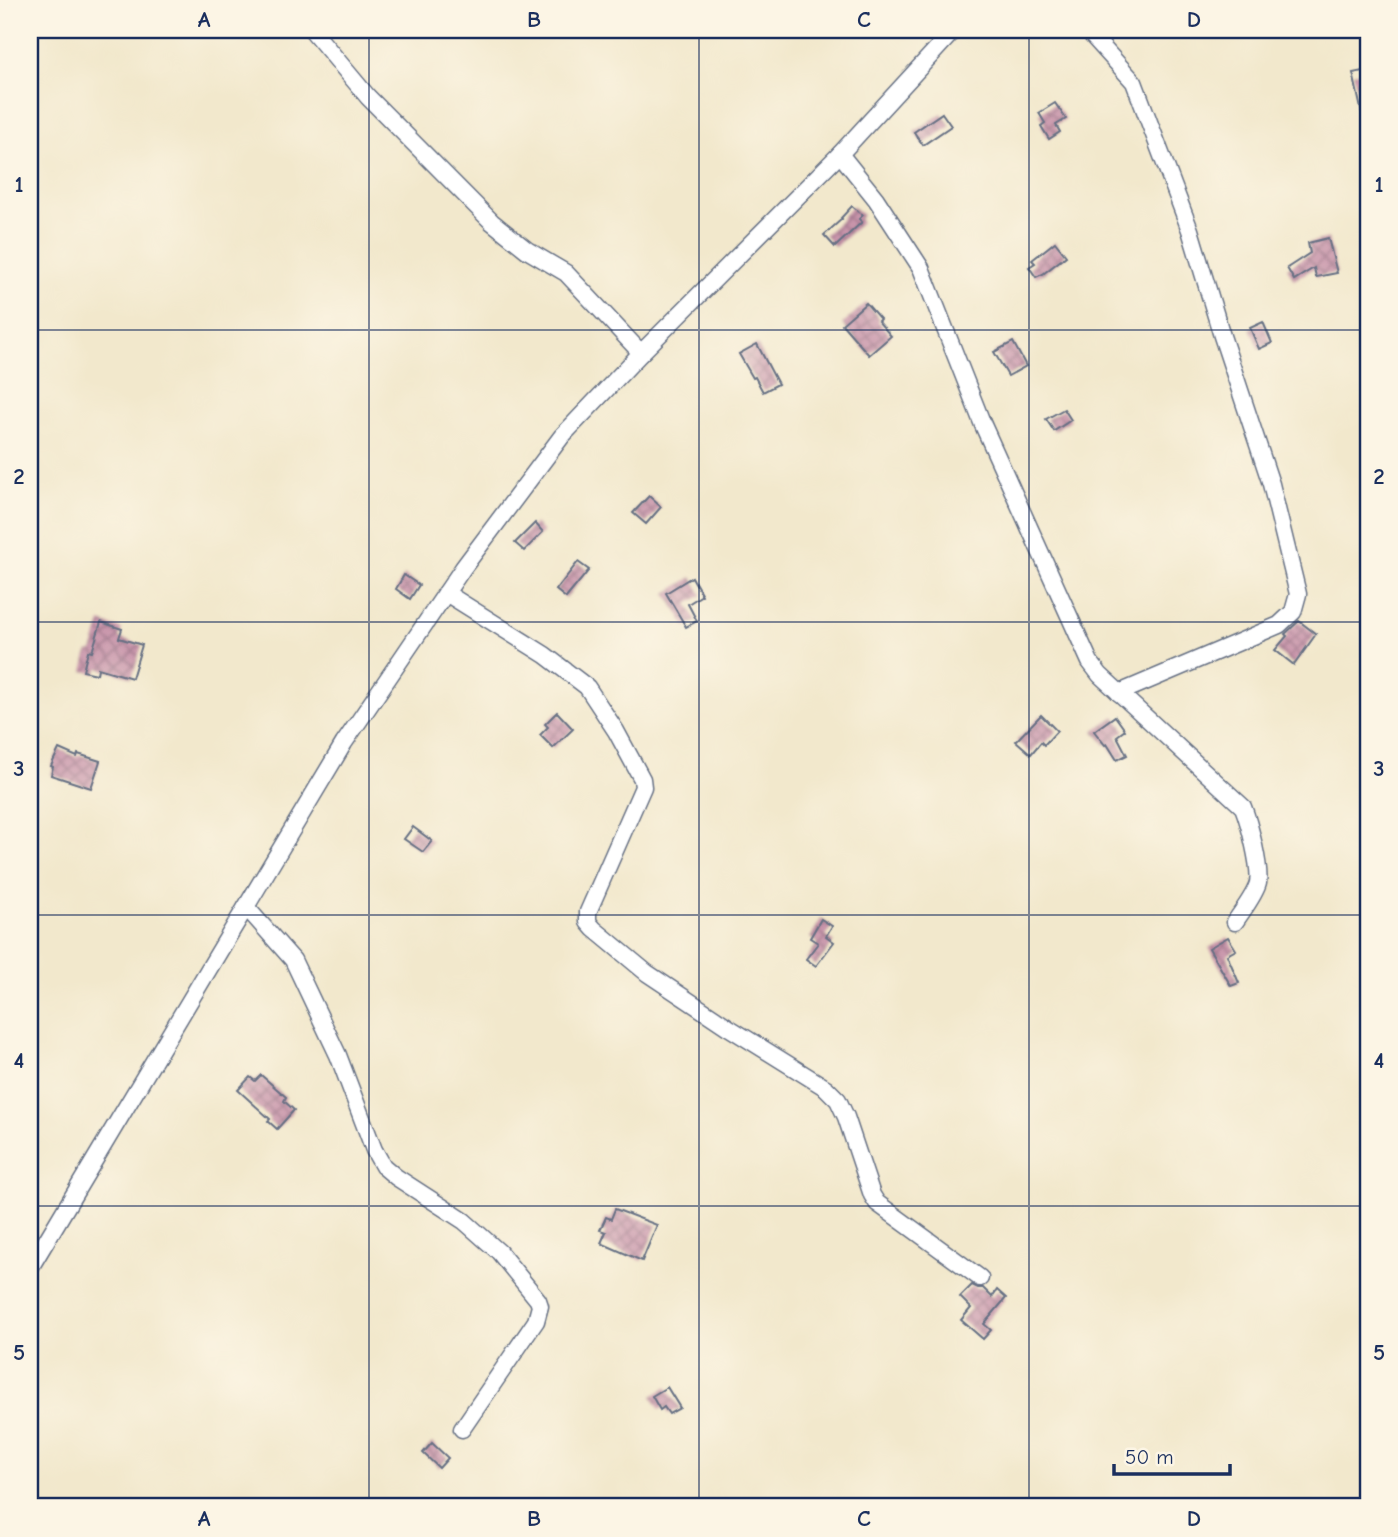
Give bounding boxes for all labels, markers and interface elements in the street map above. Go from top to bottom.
text: A [198,6,211,33]
text: B [527,6,541,33]
text: C [857,6,871,33]
text: D [1187,6,1201,33]
text: 1 [14,171,24,198]
text: 1 [1374,171,1384,198]
text: 2 [13,463,25,490]
text: 2 [1373,463,1385,490]
text: 3 [13,755,25,782]
text: 3 [1373,755,1385,782]
text: 4 [14,1047,25,1074]
text: 4 [1374,1047,1385,1074]
text: 5 [13,1339,25,1366]
text: 5 [1373,1339,1385,1366]
scale bar [1114,1432,1230,1476]
text: 50 m [1125,1445,1174,1469]
text: A [198,1505,211,1532]
text: B [527,1505,541,1532]
text: C [857,1505,871,1532]
text: D [1187,1505,1201,1532]

